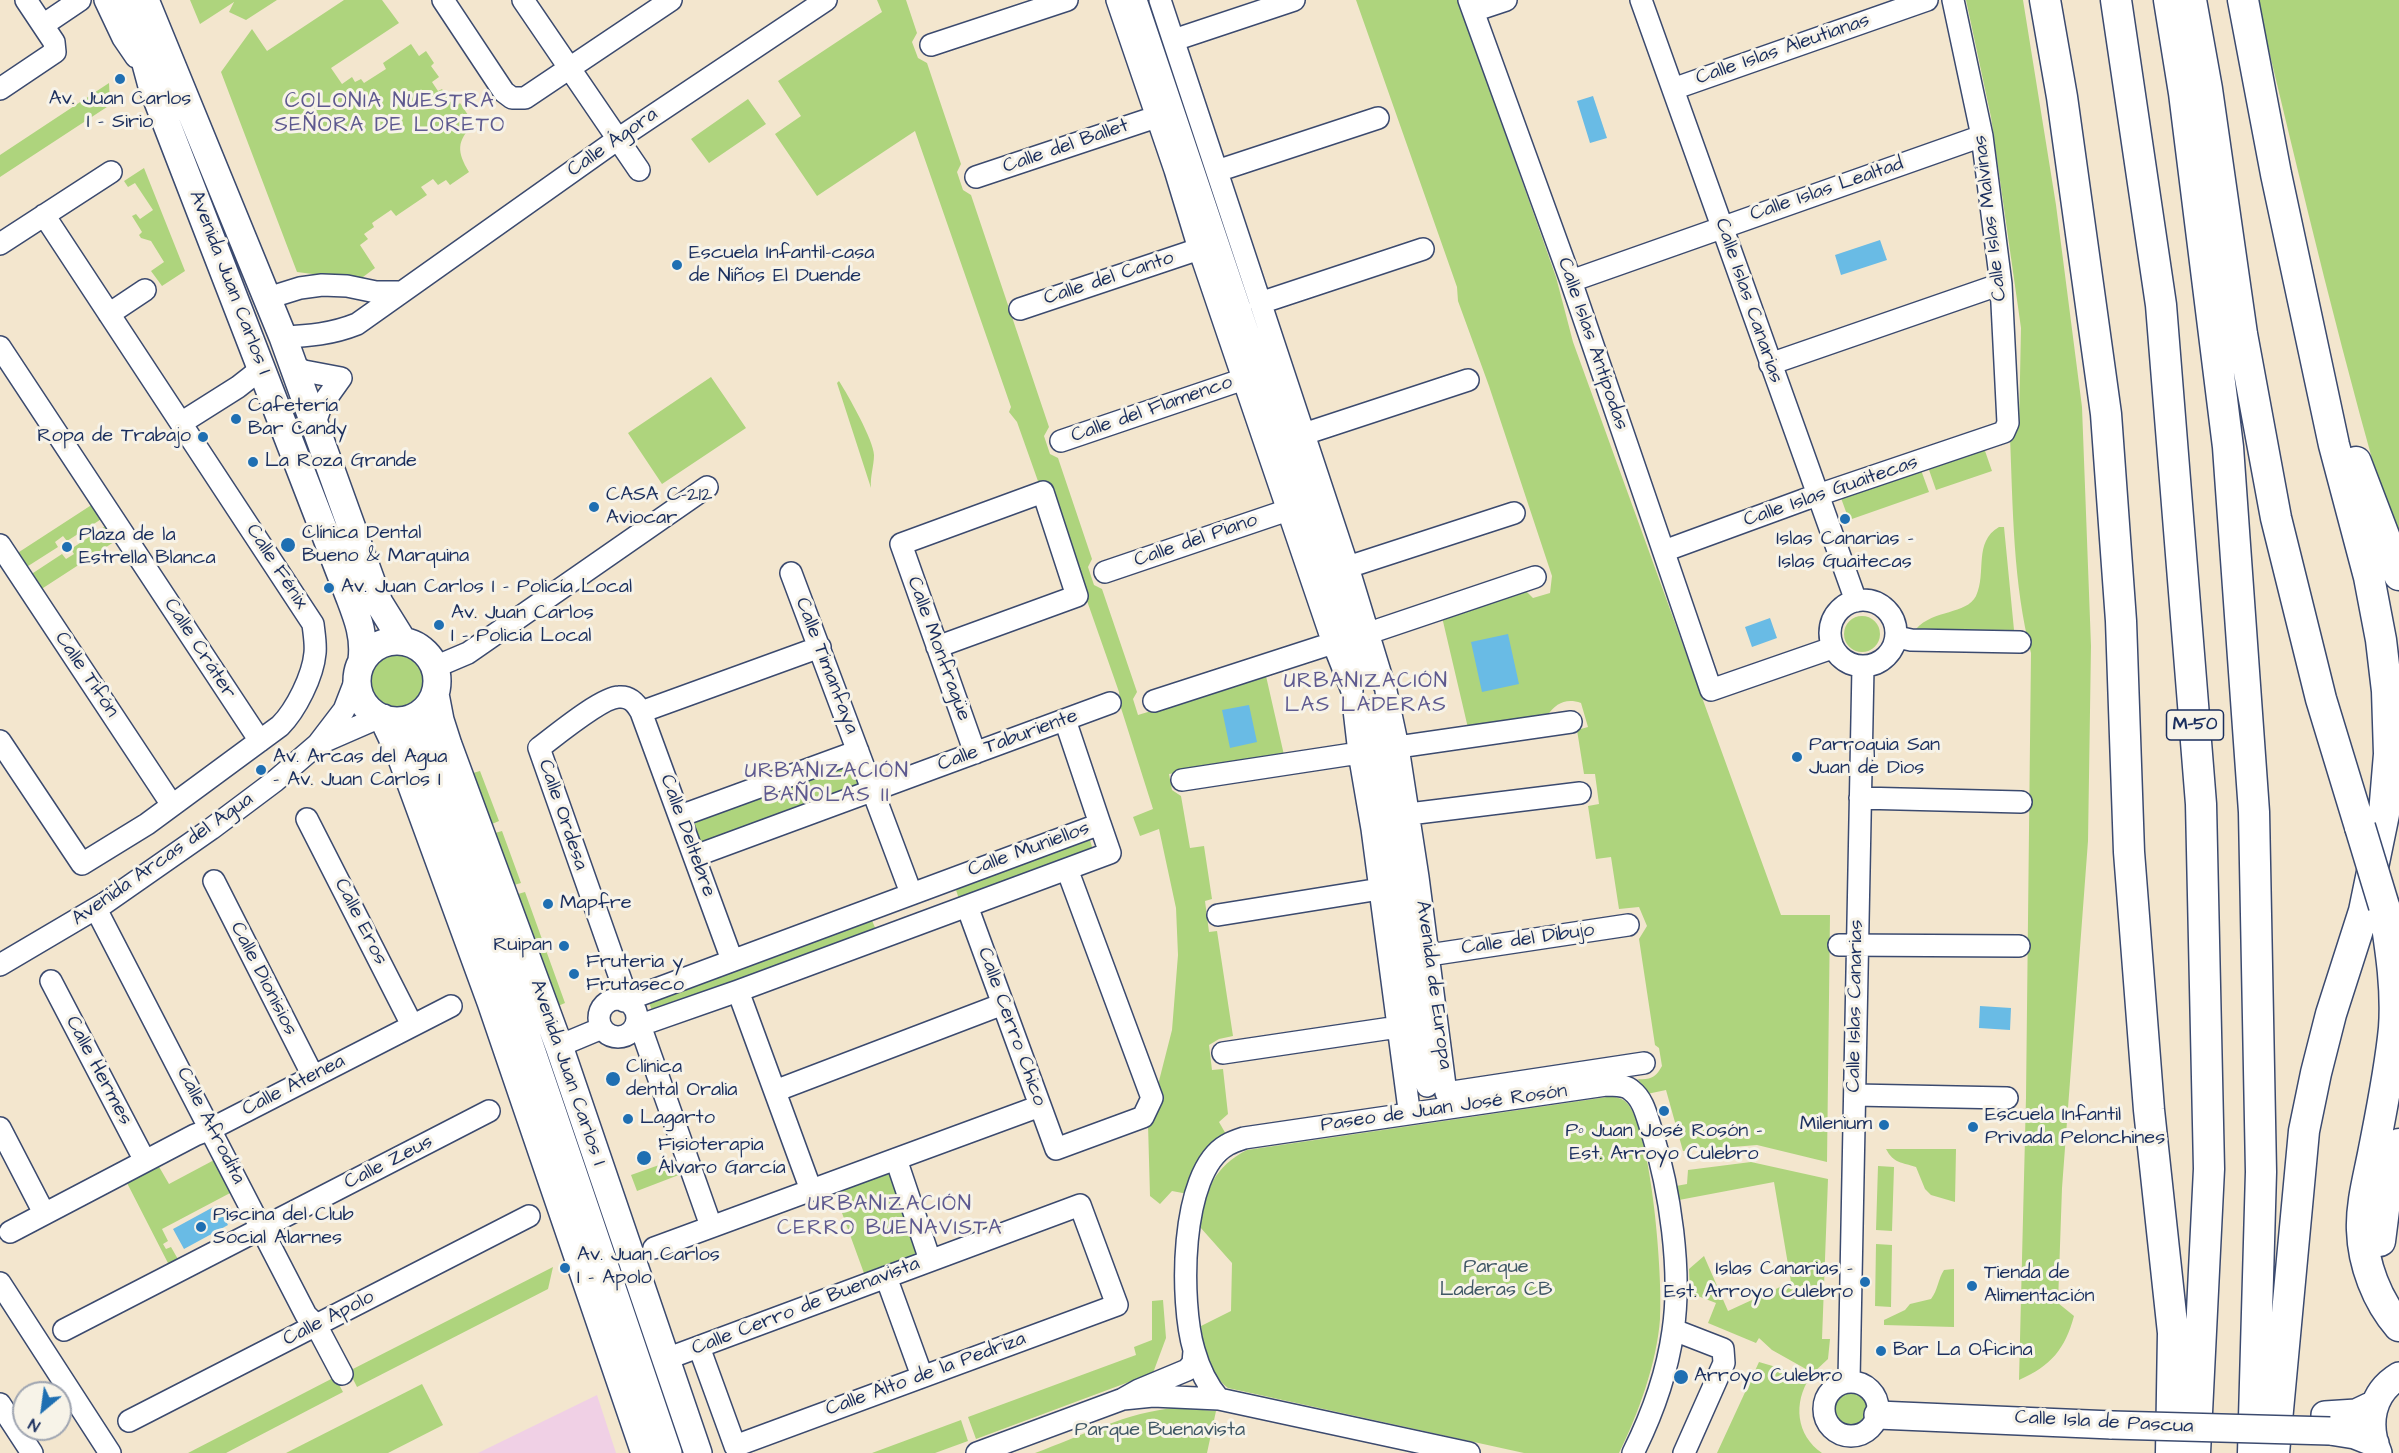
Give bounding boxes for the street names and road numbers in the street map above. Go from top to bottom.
street label: Calle Islas Aleutianas [1693,9,1873,91]
street label: Calle Ágora [563,103,663,183]
street label: Calle del Ballet [1000,114,1132,180]
street label: Calle Islas Malvinas [1969,133,2013,303]
street label: Calle Islas Lealtad [1747,153,1907,227]
street label: Avenida Juan Carlos I [183,188,275,378]
street label: Calle Islas Canarias [1709,215,1787,387]
street label: Calle del Canto [1041,247,1177,311]
street label: Calle Islas Antípodas [1551,255,1633,433]
street label: Calle del Flamenco [1068,371,1236,449]
street label: Calle Islas Guaitecas [1741,451,1921,533]
street label: Calle del Piano [1131,509,1261,573]
street label: Calle Fénix [240,520,312,614]
street label: Calle Monfragüe [901,574,975,724]
street label: Calle Cráter [158,594,240,704]
street label: Calle Timanfaya [789,595,863,737]
street label: Calle Tifón [49,628,123,722]
street label: Calle Taburiente [935,705,1081,777]
road number: M-50 [2166,710,2224,740]
street label: Calle Ordesa [532,757,592,873]
street label: Calle Deltebre [654,772,720,900]
street label: Avenida Arcas del Agua [68,788,258,932]
street label: Calle Muniellos [965,817,1093,883]
street label: Calle Eros [328,875,392,969]
street label: Avenida de Europa [1409,899,1457,1071]
street label: Calle Dionisios [224,918,302,1040]
street label: Calle del Dibujo [1460,919,1596,961]
street label: Calle Islas Canarias [1842,919,1870,1093]
street label: Calle Cerro Chico [971,945,1051,1109]
street label: Avenida Juan Carlos I [524,977,610,1169]
street label: Calle Hermes [59,1012,137,1130]
street label: Calle Atenea [239,1050,349,1122]
street label: Calle Afrodita [170,1064,250,1188]
street label: Paseo de Juan José Rosón [1319,1080,1569,1138]
street label: Calle Zeus [341,1130,437,1196]
street label: Calle Cerro de Buenavista [689,1252,923,1362]
street label: Calle Apolo [279,1286,379,1352]
street label: Calle Alto de la Pedriza [823,1328,1029,1422]
street label: Calle Isla de Pascua [2014,1406,2194,1440]

